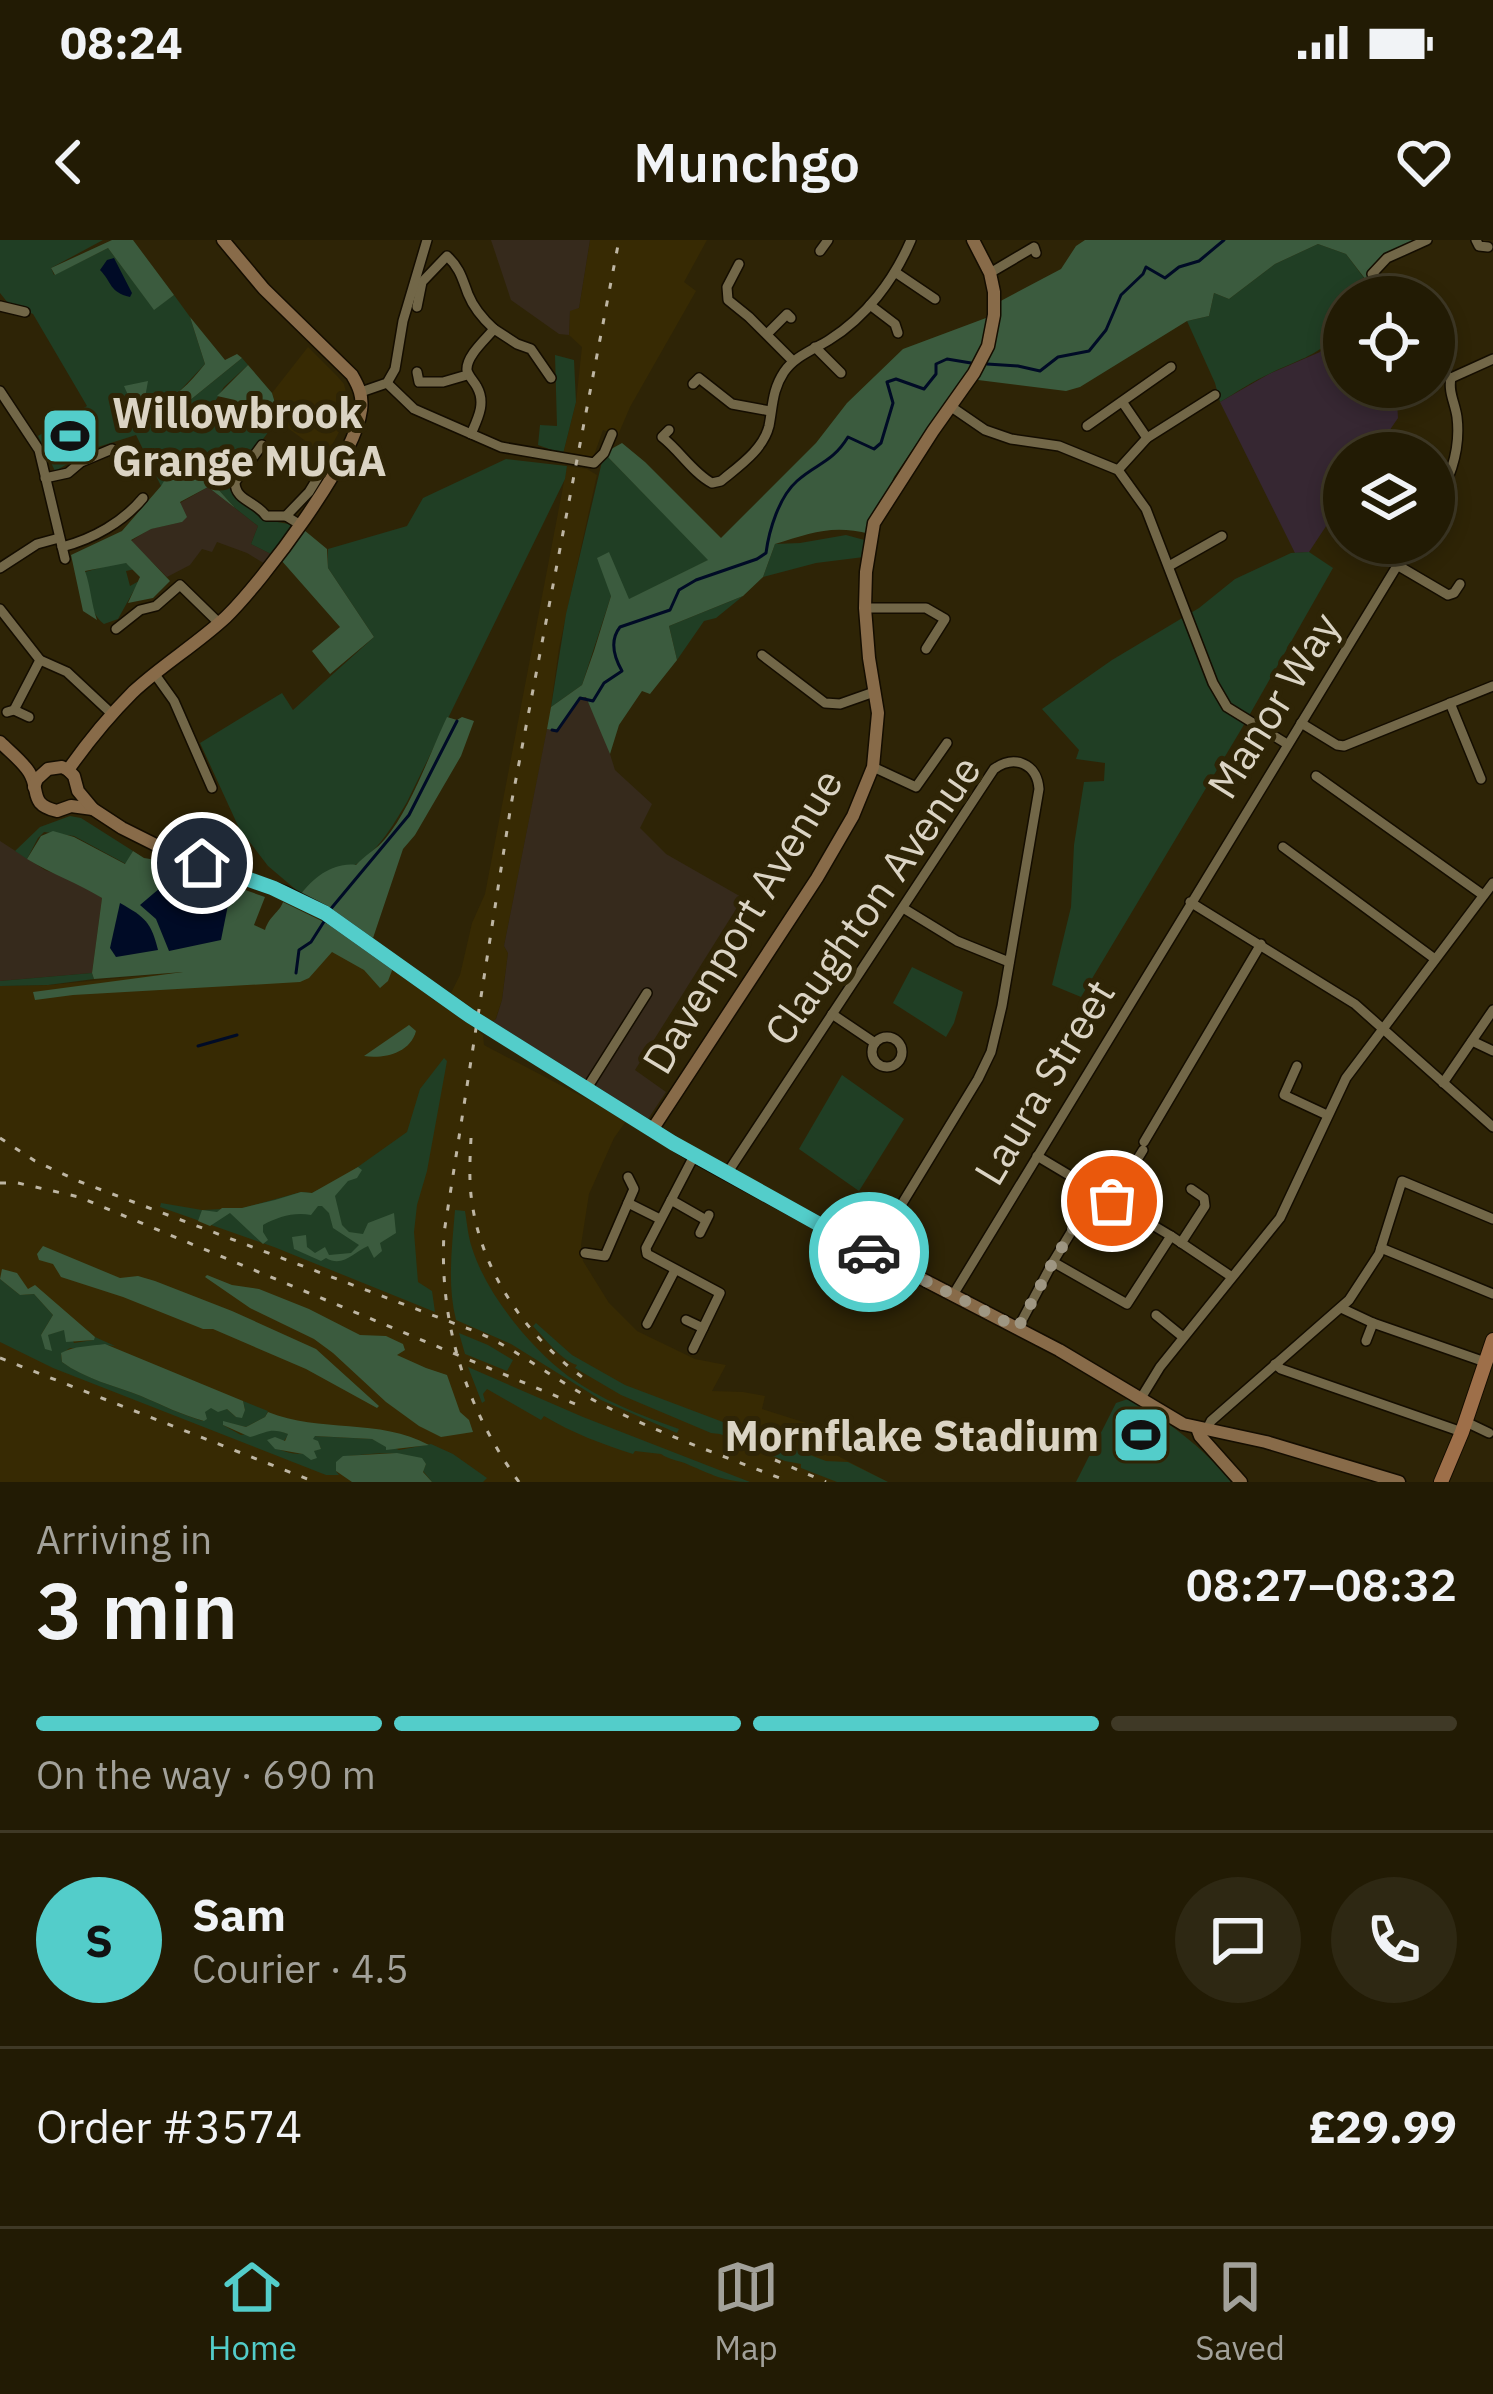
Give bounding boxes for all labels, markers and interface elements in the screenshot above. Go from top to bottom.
text: 08:24 [60,13,183,71]
text: Munchgo [633,127,860,197]
icon: back [36,129,102,195]
icon: heart [1391,129,1457,195]
map controls [1323,276,1455,564]
button: locate [1323,276,1455,408]
place label: Willowbrook Grange MUGA [112,385,386,488]
sports icon: Willowbrook Grange MUGA [39,405,101,467]
button: layers [1323,432,1455,564]
street label: Manor Way [1194,602,1352,808]
street label: Claughton Avenue [751,744,993,1056]
street label: Davenport Avenue [629,759,855,1083]
pin [151,812,253,914]
icon: home [169,830,235,896]
street label: Laura Street [961,969,1127,1195]
pin [1061,1150,1163,1252]
icon: bag [1079,1168,1145,1234]
courier [809,1192,929,1312]
icon: car [836,1219,902,1285]
sports icon: Mornflake Stadium [1110,1404,1172,1466]
place label: Mornflake Stadium [724,1408,1099,1463]
text: Arriving in [36,1514,212,1565]
text: 08:27–08:32 [1186,1555,1457,1613]
text: 3 min [36,1559,238,1660]
text: On the way · 690 m [36,1749,376,1800]
button: chat [1175,1877,1301,2003]
button: phone [1331,1877,1457,2003]
text: Sam [192,1885,286,1943]
text: S [85,1911,113,1969]
text: Courier · 4.5 [192,1943,409,1994]
text: Order #3574 [36,2097,302,2155]
text: £29.99 [1309,2097,1457,2155]
tab: Home [208,2254,297,2369]
tab: Map [713,2254,779,2369]
tab: Saved [1195,2254,1285,2369]

